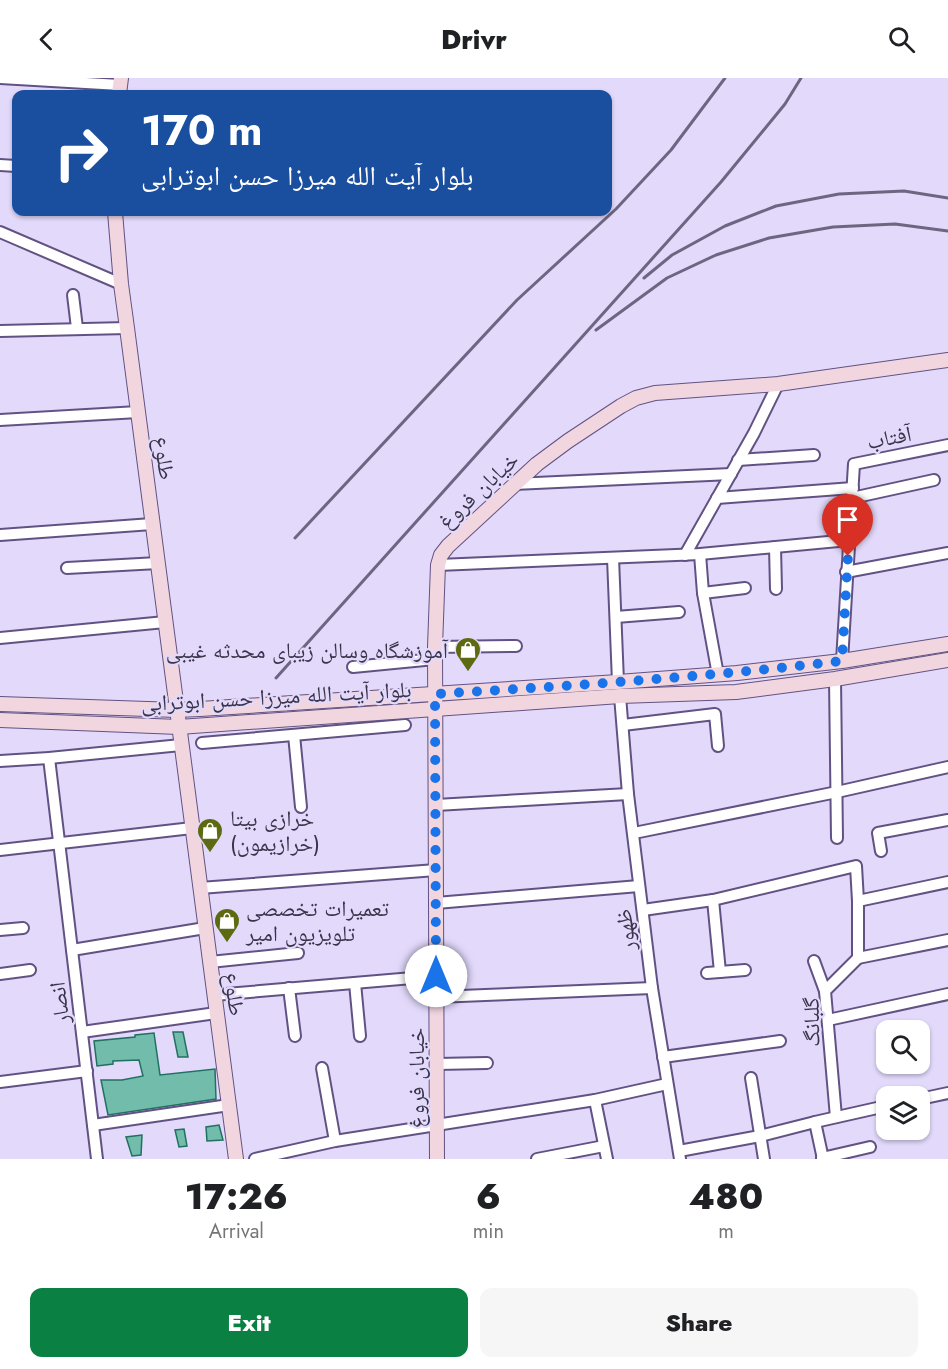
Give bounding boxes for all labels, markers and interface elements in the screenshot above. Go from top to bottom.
text: Drivr [441,20,507,59]
icon: back [30,23,63,56]
icon: search [885,23,918,56]
text: 170 m [141,100,263,161]
icon: right [42,114,120,192]
text: بلوار آیت الله میرزا حسن ابوترابی [141,156,473,195]
street label: آفتاب [864,417,915,457]
street label: طلوع [146,434,184,482]
street label: خیابان فروغ [430,444,526,536]
pin [822,494,873,556]
icon: arrive [831,503,864,536]
place label: آموزشگاه وسالن زیبای محدثه غیبی [166,634,448,666]
shop icon: آموزشگاه وسالن زیبای محدثه غیبی [453,635,483,673]
street label: بلوار آیت الله میرزا حسن ابوترابی [140,673,412,719]
place label: خرازی بیتا (خرازیمون) [230,802,320,859]
shop icon: خرازی بیتا (خرازیمون) [195,816,225,854]
place label: تعمیرات تخصصی تلویزیون امیر [245,892,389,949]
shop icon: تعمیرات تخصصی تلویزیون امیر [212,906,242,944]
street label: ظهور [607,907,644,954]
position arrow [404,944,468,1008]
street label: طلوع [216,970,254,1018]
street label: انصار [41,980,78,1027]
street label: گلبانگ [795,997,827,1047]
map controls [876,1020,930,1140]
button: search [876,1020,930,1074]
street label: خیابان فروغ [400,1028,432,1128]
button: layers [876,1086,930,1140]
text: 17:26 [185,1170,288,1222]
text: 6 [476,1170,501,1222]
text: 480 [689,1170,763,1222]
text: Arrival [209,1217,264,1246]
text: min [473,1217,504,1246]
text: m [718,1217,734,1246]
button: Exit [30,1288,468,1357]
button: Share [480,1288,918,1357]

